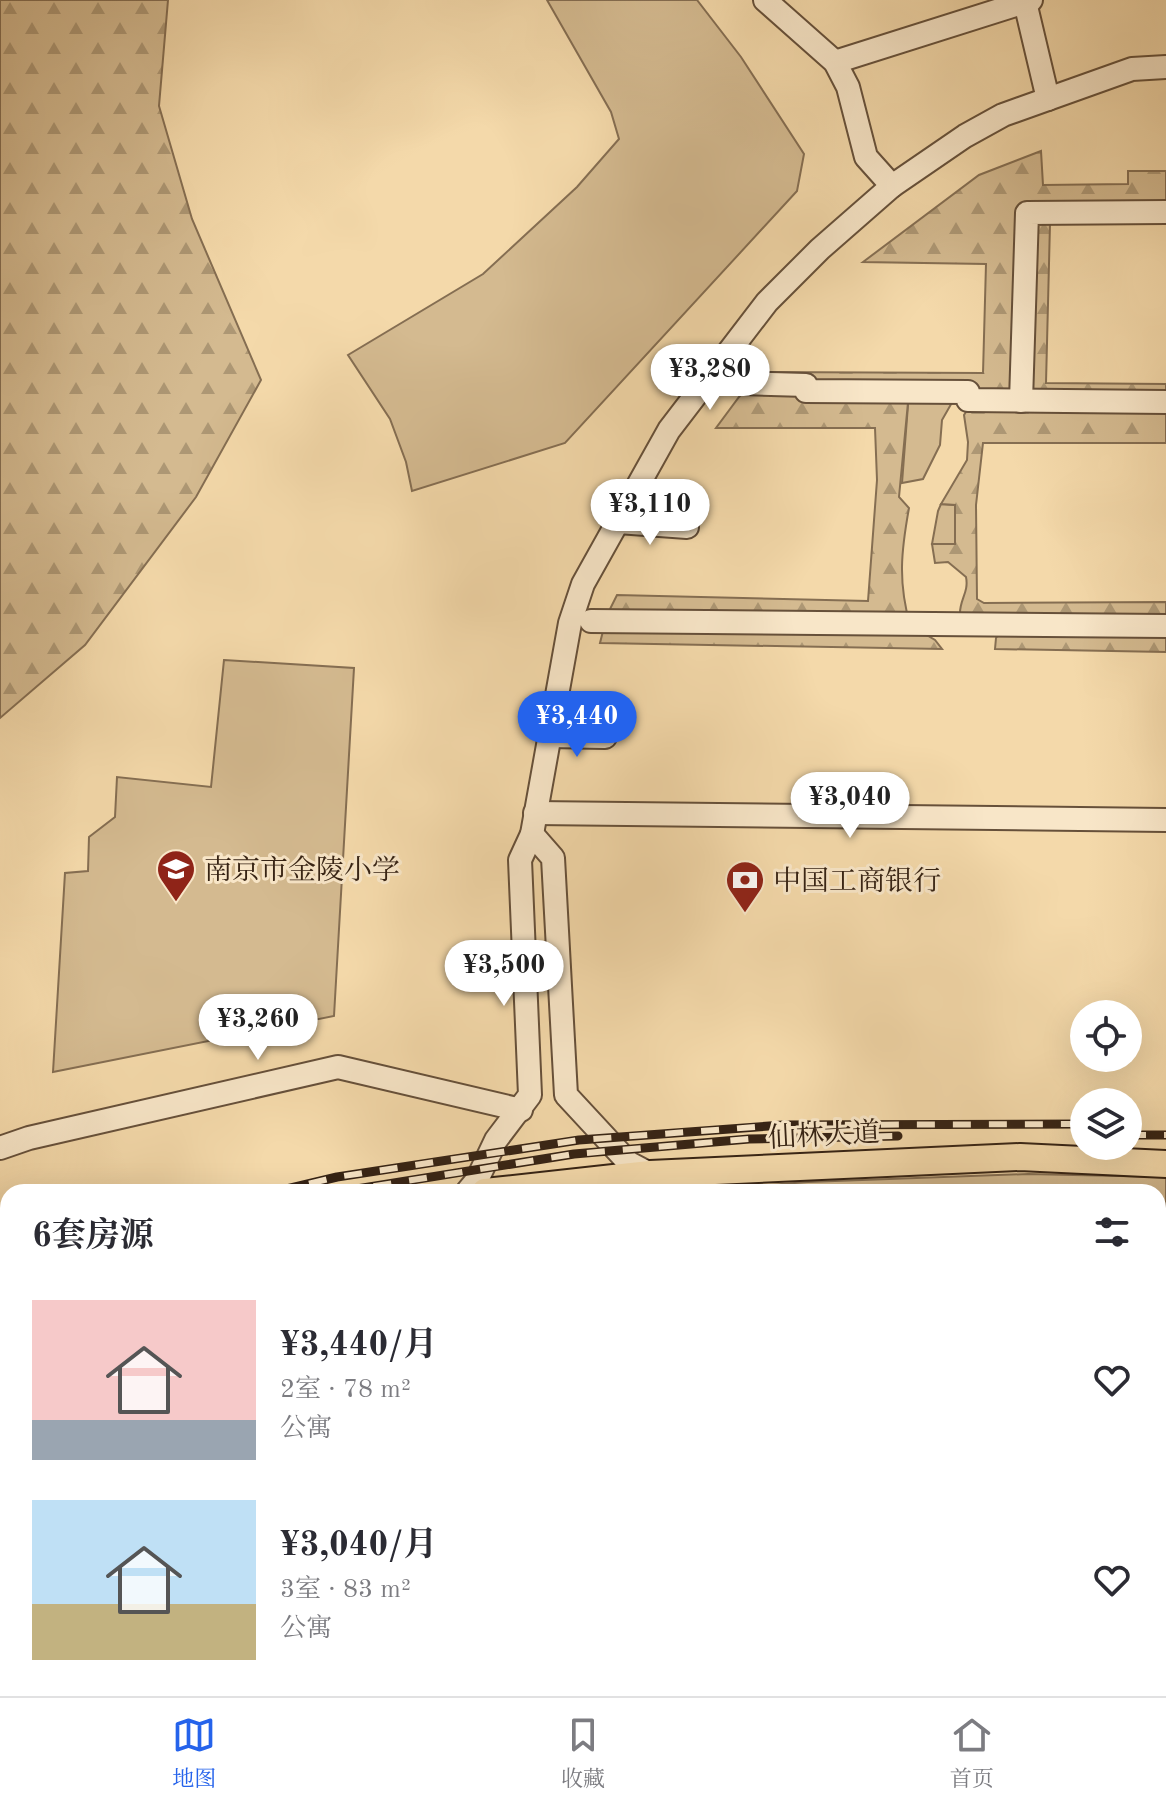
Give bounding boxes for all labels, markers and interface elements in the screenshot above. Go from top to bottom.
pin: ¥3,280 [645,344,775,412]
text: ¥3,280 [669,357,751,383]
pin: ¥3,110 [585,479,715,547]
text: ¥3,110 [609,492,691,518]
pin: ¥3,440 [512,691,642,759]
text: ¥3,440 [536,704,618,730]
pin: ¥3,040 [785,772,915,840]
text: ¥3,040 [809,785,891,811]
school or university icon: 南京市金陵小学 [155,848,197,903]
place label: 南京市金陵小学 [204,855,400,886]
bank icon: 中国工商银行 [724,859,766,914]
place label: 中国工商银行 [773,866,941,897]
pin: ¥3,500 [439,940,569,1008]
text: ¥3,500 [463,953,545,979]
pin: ¥3,260 [193,994,323,1062]
map controls [1070,1000,1142,1160]
button: locate [1070,1000,1142,1072]
text: ¥3,260 [217,1007,299,1033]
button: layers [1070,1088,1142,1160]
street label: 仙林大道 [767,1117,881,1154]
icon: filters [1090,1210,1134,1254]
text: 6套房源 [32,1220,154,1254]
text: ¥3,440/月 [280,1329,437,1363]
icon: home [96,1332,192,1428]
icon: heart [1090,1358,1134,1402]
text: 2室 · 78 m² [280,1377,411,1403]
text: 公寓 [280,1416,332,1442]
text: ¥3,040/月 [280,1529,437,1563]
icon: home [96,1532,192,1628]
icon: heart [1090,1558,1134,1602]
text: 3室 · 83 m² [280,1577,411,1603]
text: 公寓 [280,1616,332,1642]
tab: 地图 [172,1713,216,1794]
tab: 收藏 [561,1713,605,1794]
tab: 首页 [950,1713,994,1794]

